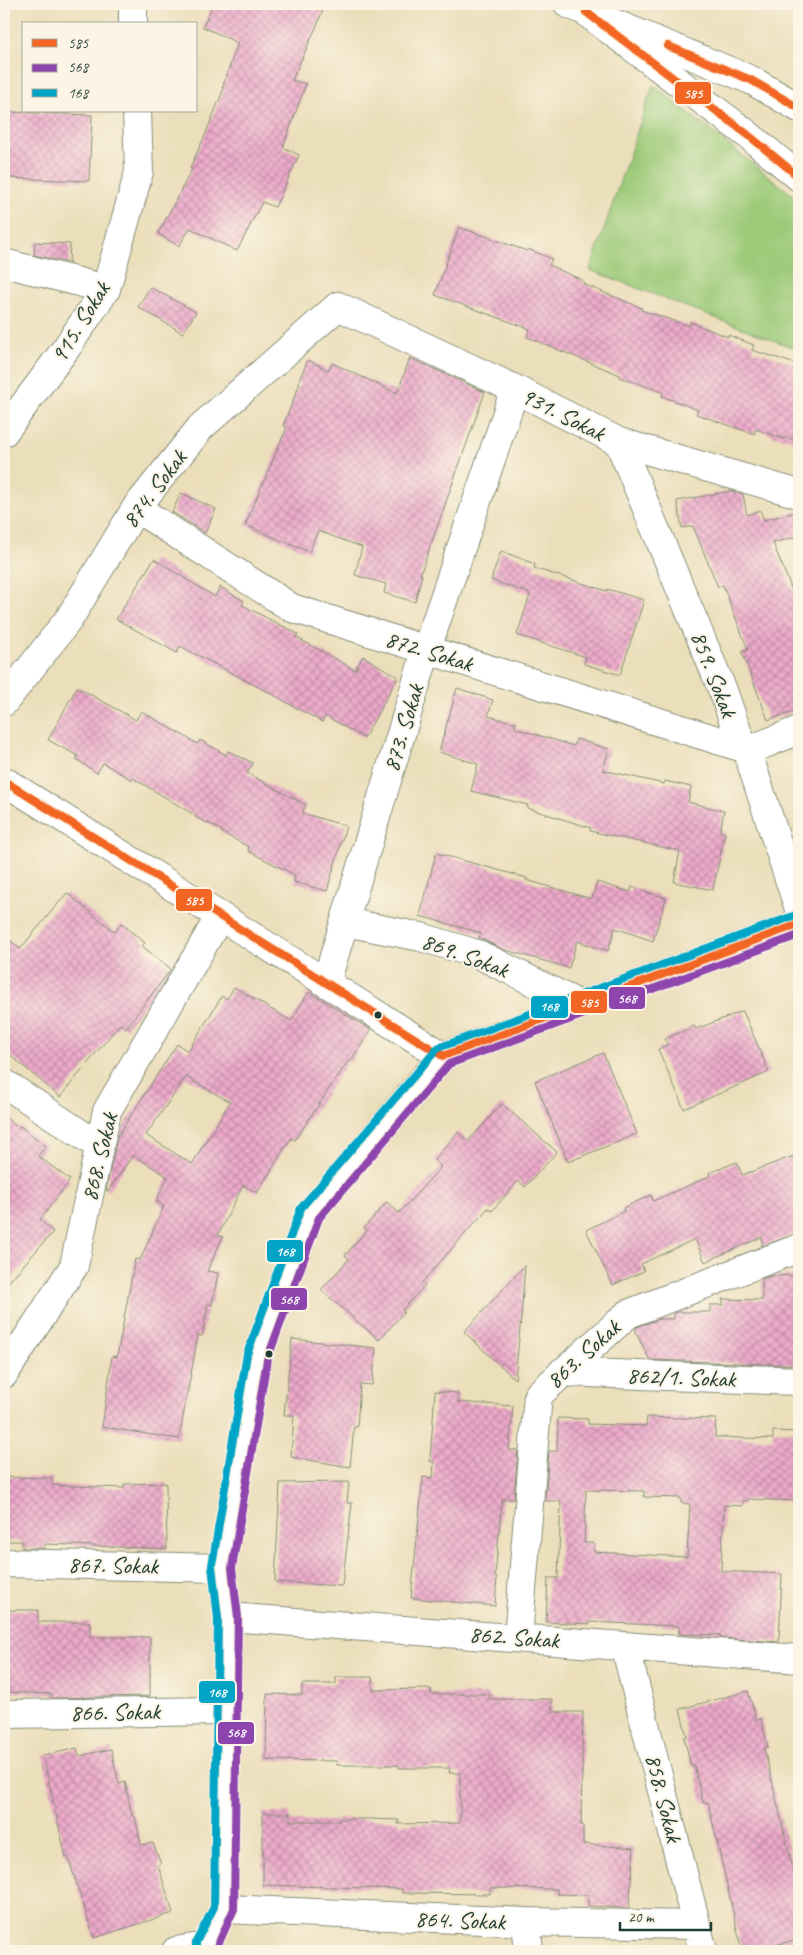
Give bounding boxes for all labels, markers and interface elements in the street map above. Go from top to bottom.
legend [22,22,198,112]
text: 585 [68,34,90,53]
text: 568 [68,58,90,77]
line badge: 585 [674,81,712,105]
text: 168 [68,84,90,103]
text: 585 [684,85,704,102]
street label: 915. Sokak [43,274,118,368]
street label: 931. Sokak [516,380,612,449]
street label: 874. Sokak [115,442,194,534]
street label: 872. Sokak [382,623,479,679]
street label: 859. Sokak [684,627,745,723]
street label: 873. Sokak [375,678,431,775]
line badge: 585 [175,888,213,912]
text: 585 [185,892,205,909]
street label: 869. Sokak [418,926,515,985]
line badge: 568 [608,986,646,1010]
line badge: 585 [570,990,608,1014]
text: 568 [618,990,638,1007]
text: 585 [580,994,600,1011]
line badge: 168 [530,995,569,1019]
text: 168 [539,998,560,1015]
unlabelled marker [373,1010,383,1020]
street label: 868. Sokak [74,1108,125,1204]
line badge: 168 [266,1239,304,1263]
text: 168 [275,1243,296,1260]
line badge: 568 [270,1287,308,1311]
text: 568 [280,1291,300,1308]
street label: 863. Sokak [540,1311,628,1395]
unlabelled marker [264,1349,274,1359]
street label: 862/1. Sokak [626,1360,738,1394]
street label: 867. Sokak [68,1549,160,1581]
street label: 862. Sokak [468,1619,562,1655]
line badge: 168 [198,1680,236,1704]
text: 168 [207,1684,228,1701]
street label: 866. Sokak [70,1696,162,1728]
line badge: 568 [217,1721,255,1745]
text: 568 [227,1724,247,1741]
street label: 858. Sokak [639,1751,690,1847]
scale bar [620,1900,712,1932]
street label: 864. Sokak [415,1903,508,1937]
text: 20 m [628,1908,655,1927]

